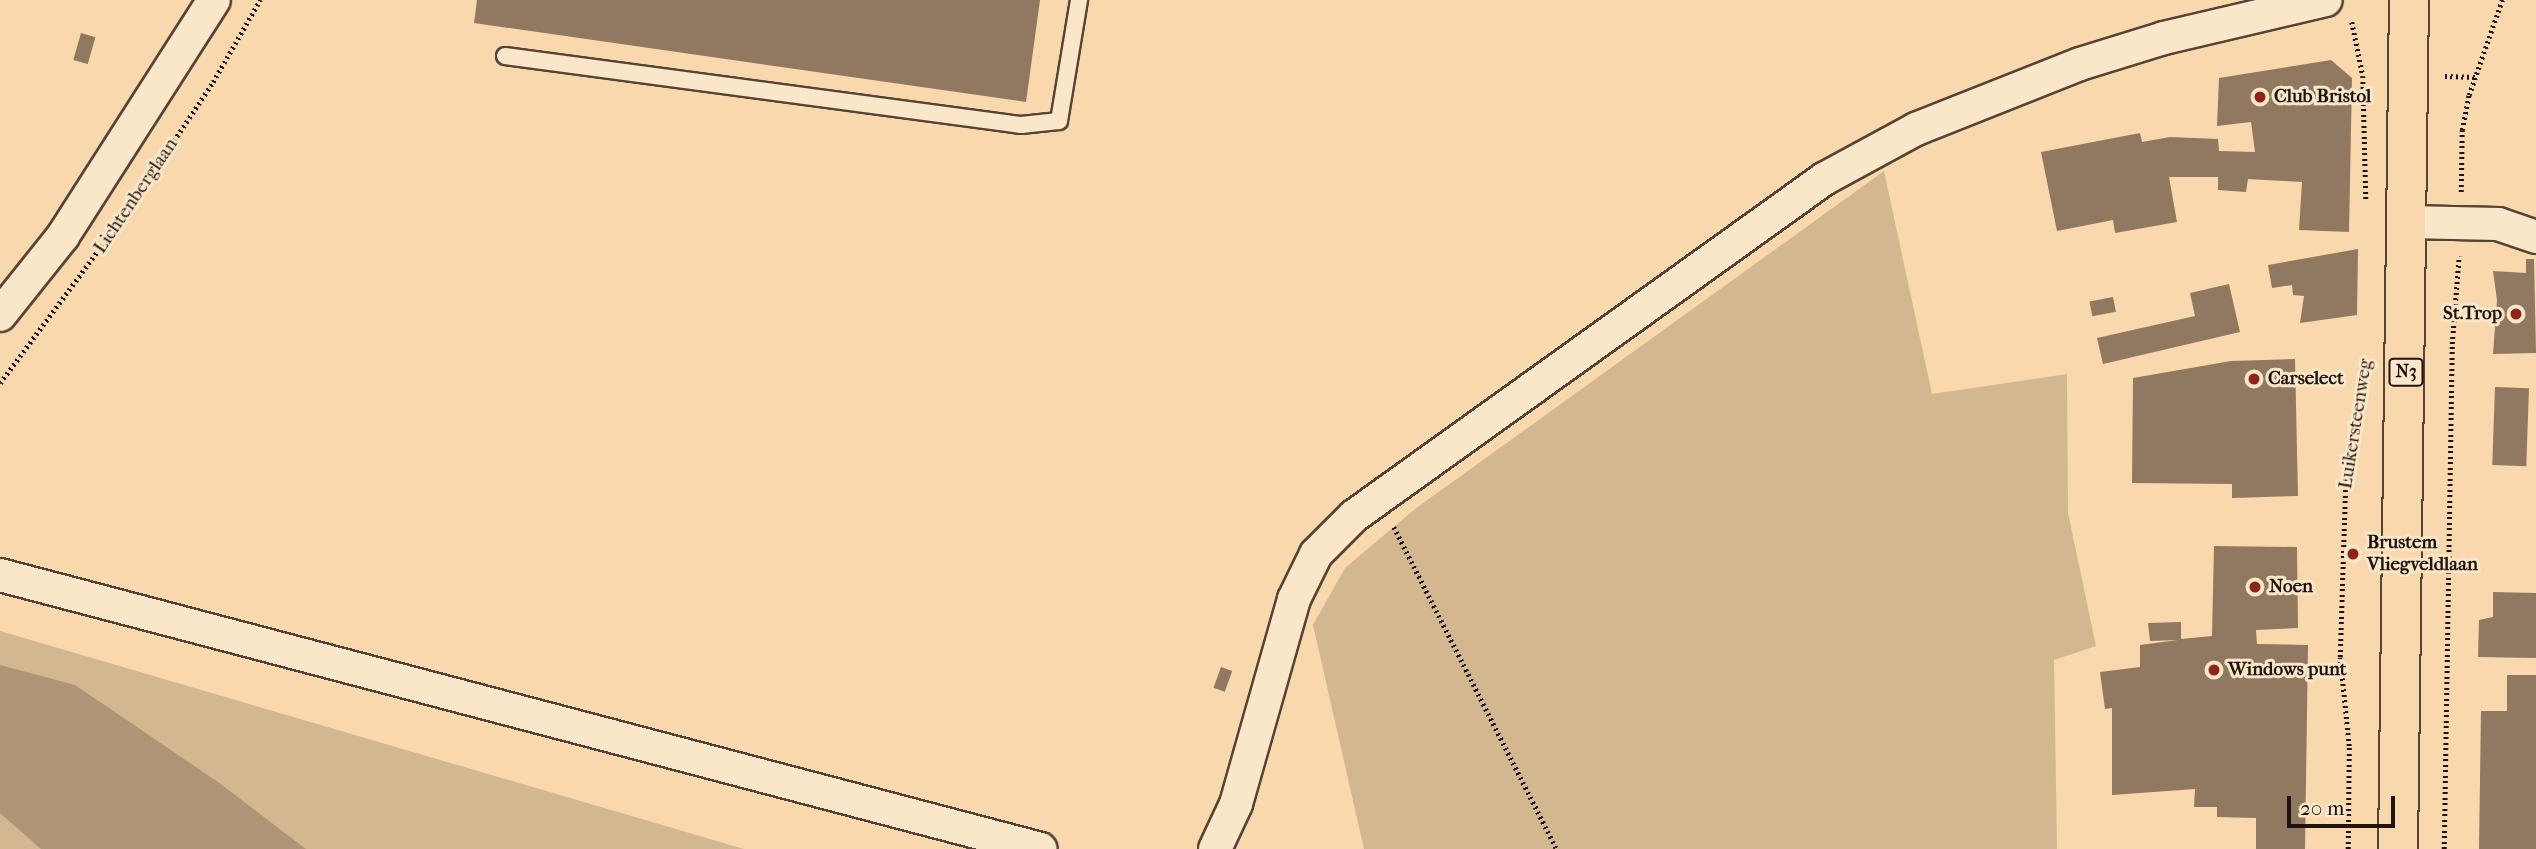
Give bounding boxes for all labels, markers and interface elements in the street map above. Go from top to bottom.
place label: Club Bristol [2274,86,2371,108]
marker: Club Bristol [2252,89,2268,105]
street label: Lichtenberglaan [89,134,183,258]
place label: St.Trop [2443,303,2502,325]
marker: St.Trop [2508,306,2524,322]
street label: Luikersteenweg [2334,357,2378,491]
road number: N3 [2387,358,2425,386]
place label: Carselect [2268,368,2344,390]
marker: Carselect [2246,371,2262,387]
place label: Brustem Vliegveldlaan [2367,532,2478,576]
marker: Brustem Vliegveldlaan [2345,546,2361,562]
place label: Noen [2269,576,2313,598]
marker: Noen [2247,579,2263,595]
place label: Windows punt [2228,659,2347,681]
marker: Windows punt [2206,662,2222,678]
scale bar [2291,782,2400,826]
text: 20 m [2300,796,2344,820]

